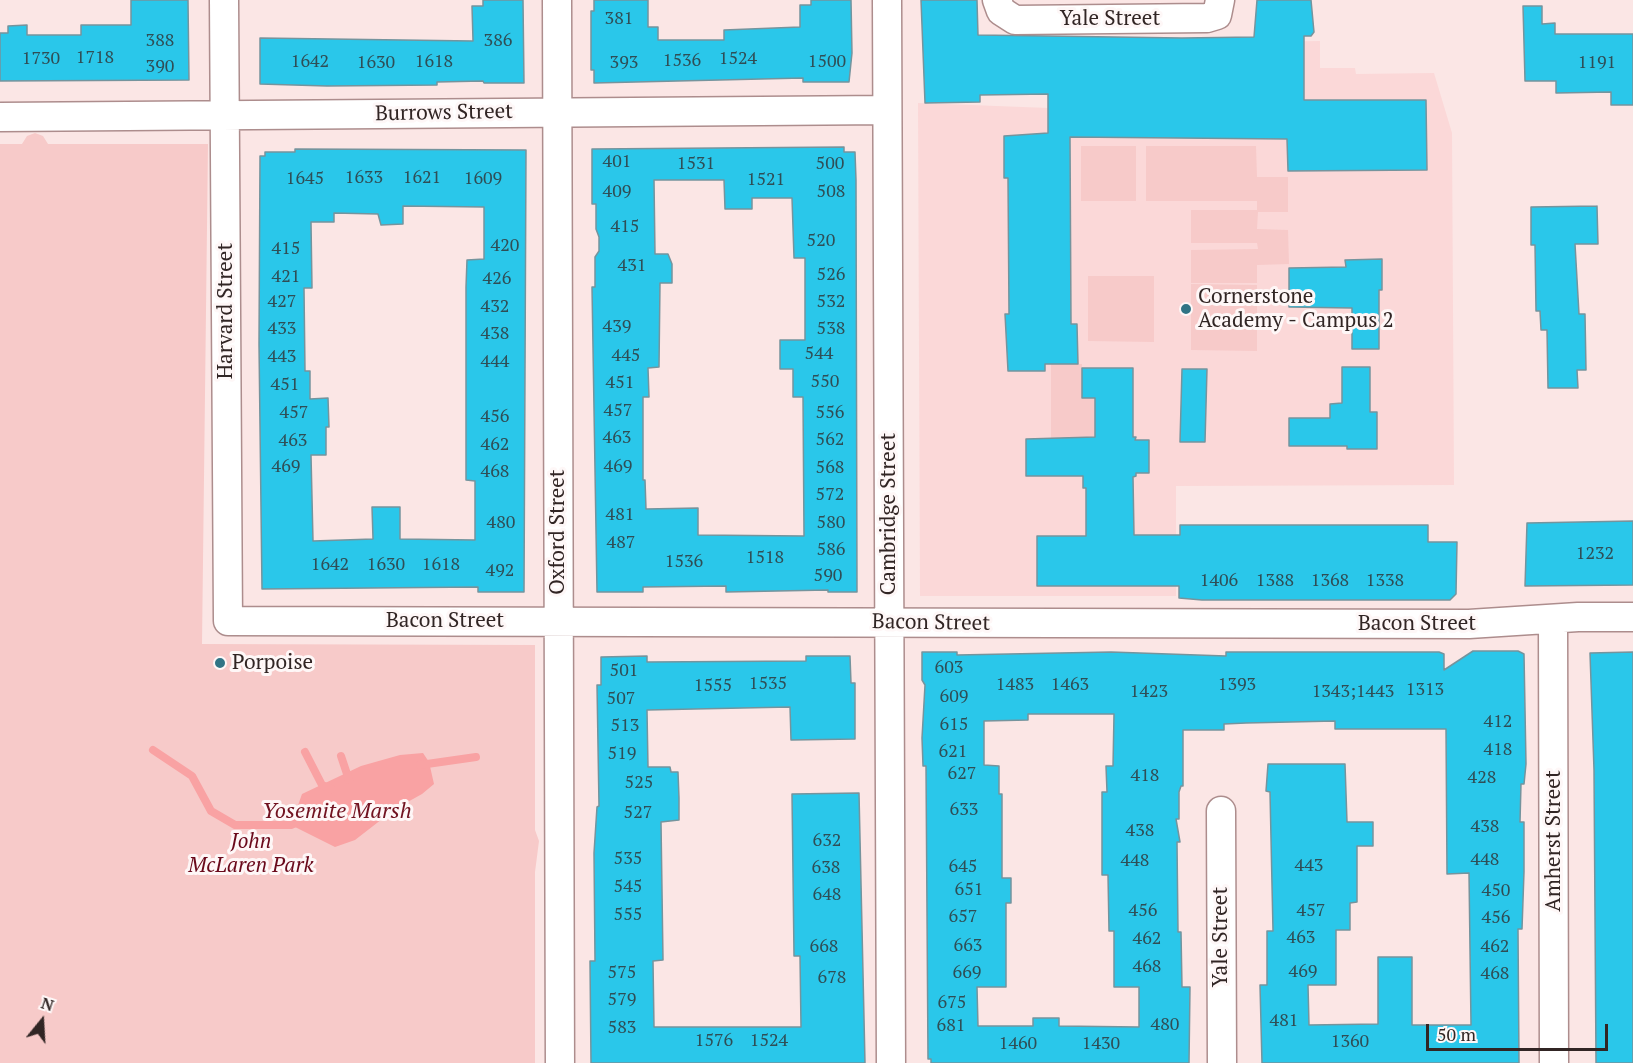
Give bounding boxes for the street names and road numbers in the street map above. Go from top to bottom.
street label: Yale Street [1060,6,1160,32]
street label: Burrows Street [375,99,513,127]
street label: Harvard Street [213,243,239,379]
street label: Cambridge Street [876,433,902,595]
street label: Oxford Street [545,469,571,595]
street label: Bacon Street [386,608,504,634]
street label: Bacon Street [872,609,990,637]
street label: Bacon Street [1358,611,1476,637]
street label: Amherst Street [1541,770,1567,912]
street label: Yale Street [1208,887,1234,987]

